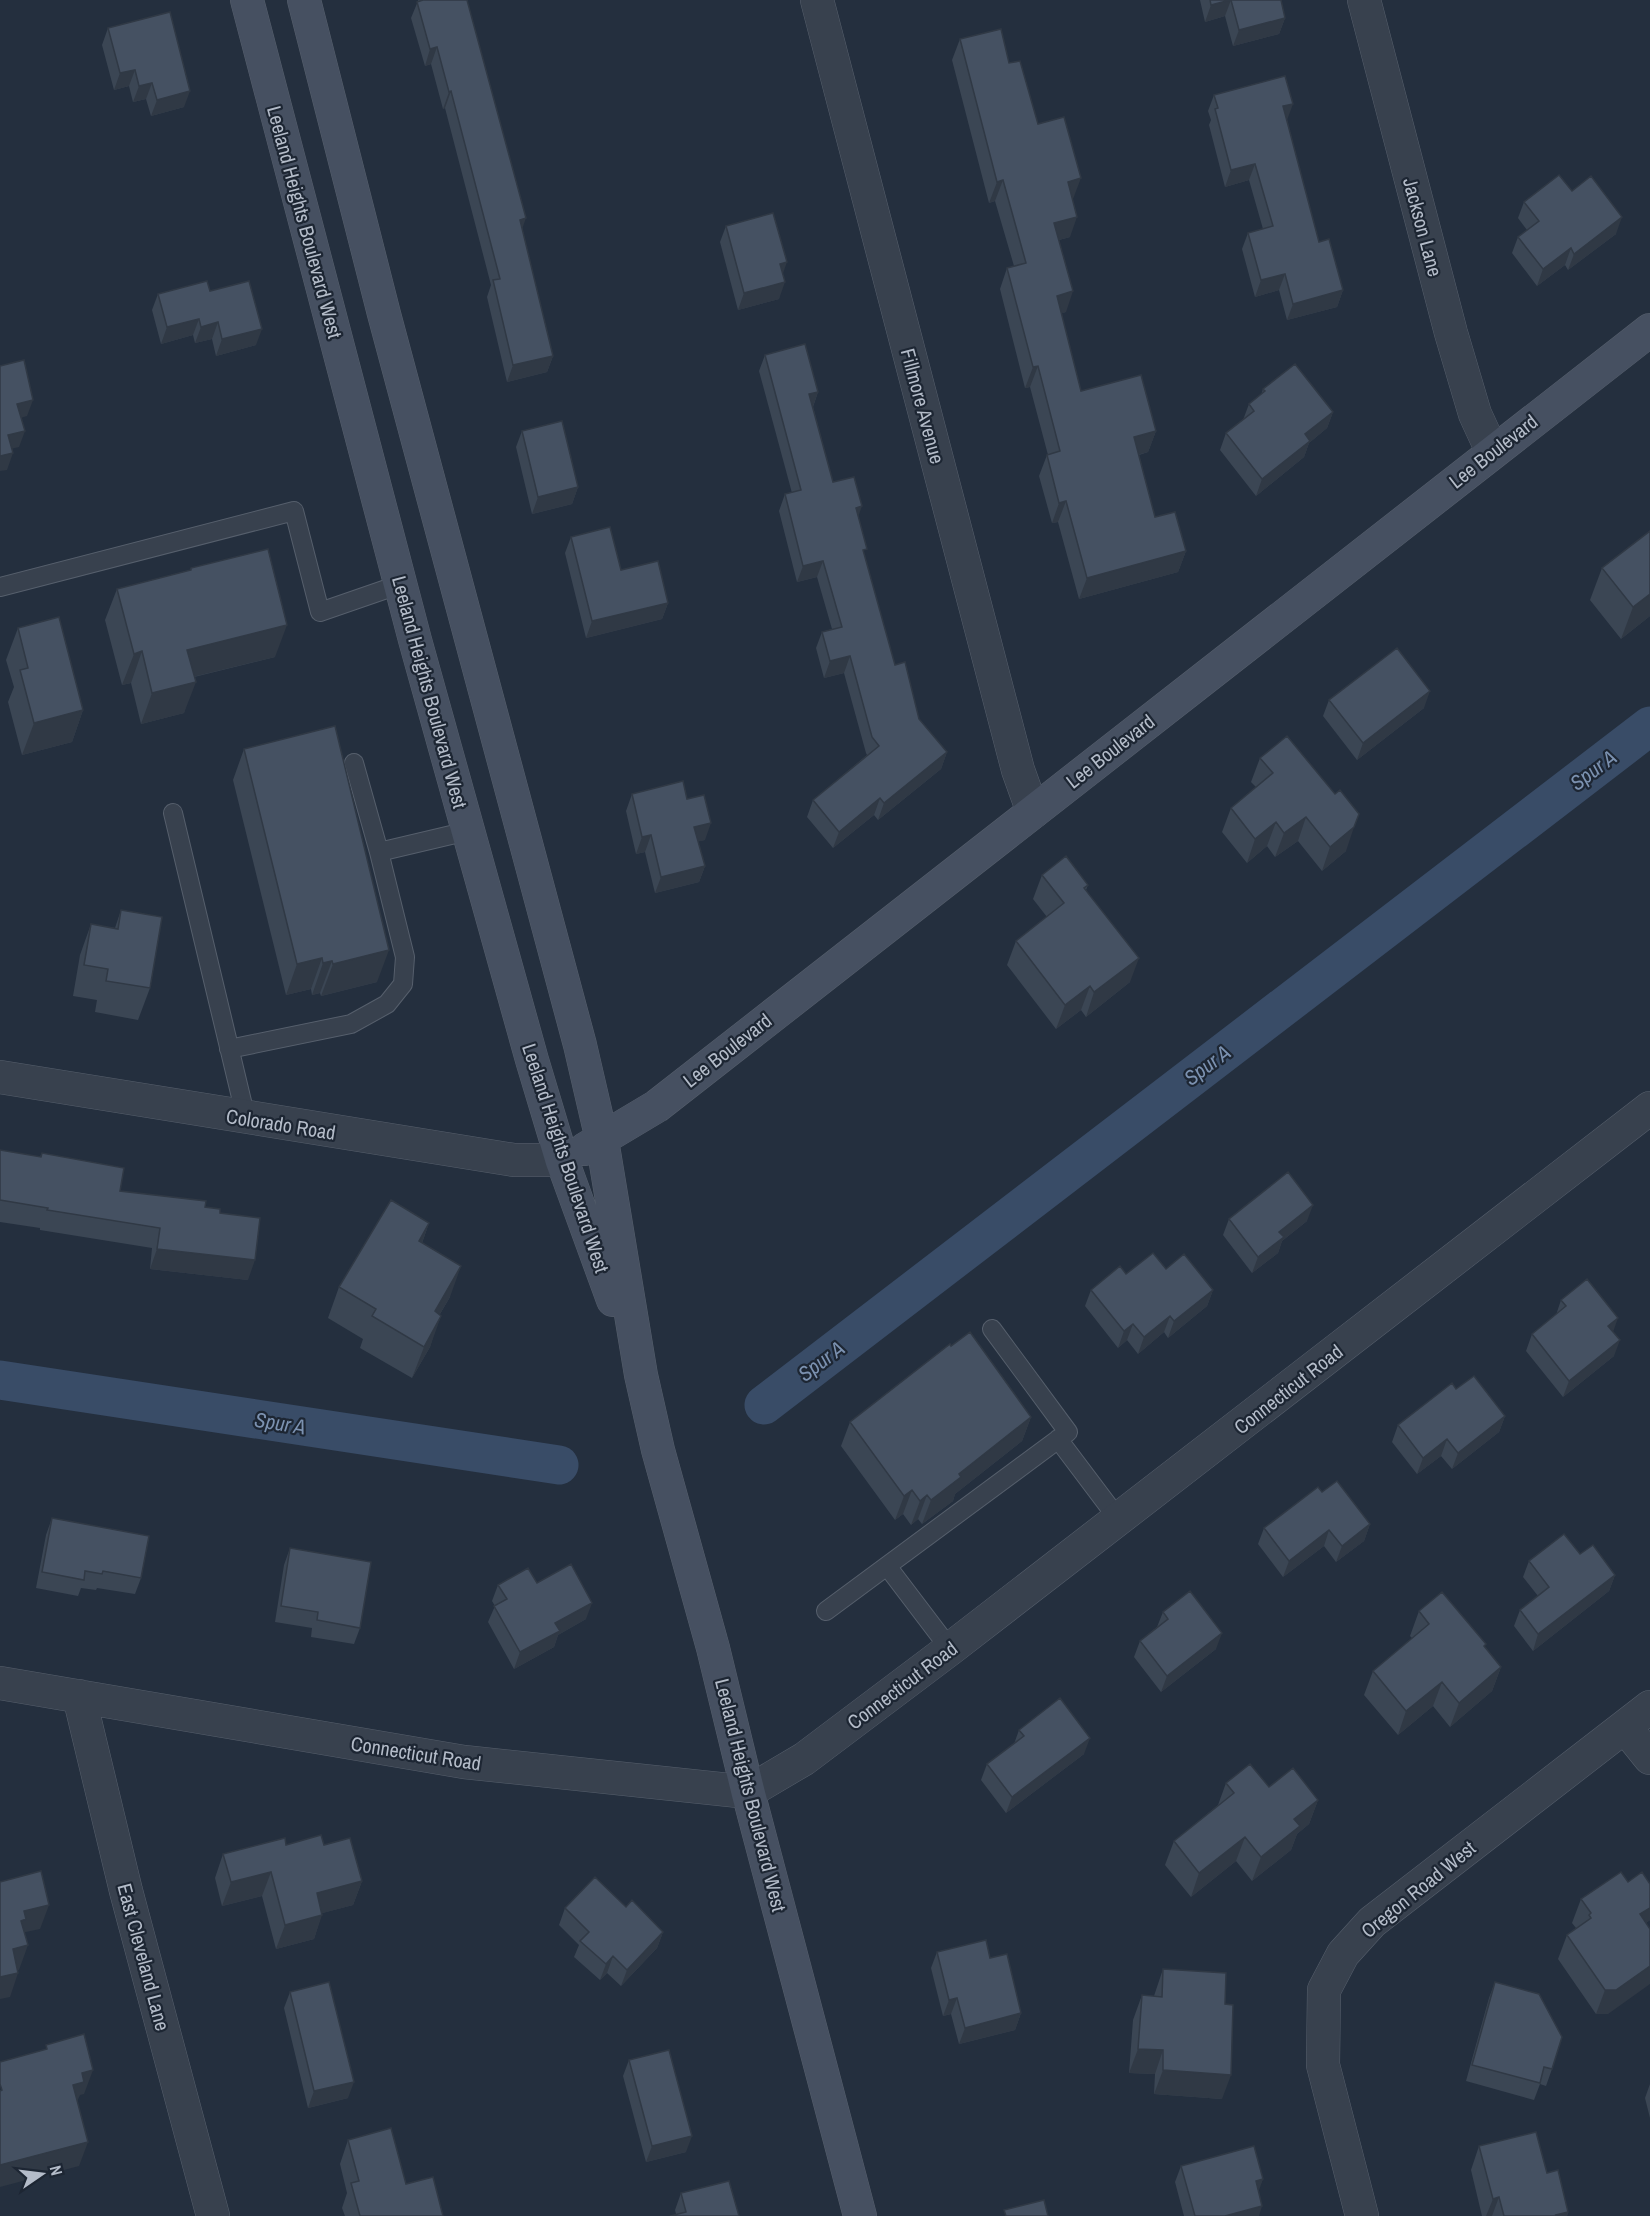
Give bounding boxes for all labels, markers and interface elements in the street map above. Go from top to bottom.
street label: Leeland Heights Boulevard West [261,103,349,342]
street label: Jackson Lane [1397,175,1449,279]
street label: Fillmore Avenue [895,345,951,467]
street label: Lee Boulevard [1443,408,1543,494]
street label: Leeland Heights Boulevard West [386,573,474,812]
street label: Lee Boulevard [1060,708,1160,794]
water label: Spur A [1564,743,1622,797]
street label: Lee Boulevard [677,1007,777,1093]
water label: Spur A [1178,1038,1236,1092]
street label: Leeland Heights Boulevard West [516,1040,616,1276]
street label: Colorado Road [224,1102,338,1146]
water label: Spur A [792,1334,850,1388]
street label: Connecticut Road [1228,1338,1348,1440]
water label: Spur A [252,1405,308,1441]
street label: Connecticut Road [841,1635,963,1735]
street label: Leeland Heights Boulevard West [709,1676,793,1915]
street label: Connecticut Road [349,1729,483,1777]
street label: Oregon Road West [1355,1834,1481,1944]
street label: East Cleveland Lane [111,1880,177,2034]
north arrow [12,2144,72,2204]
text: N [45,2163,68,2178]

